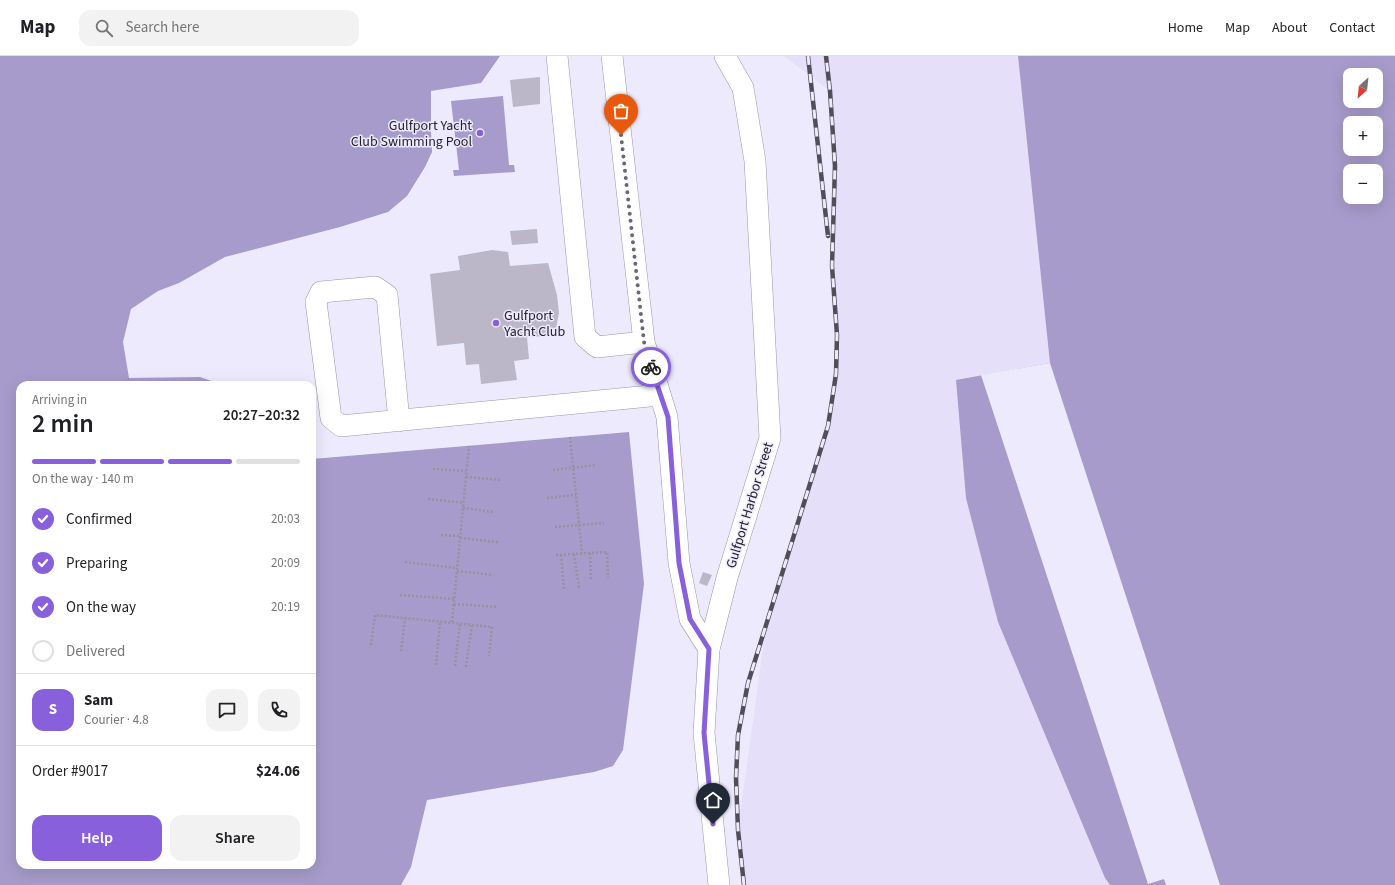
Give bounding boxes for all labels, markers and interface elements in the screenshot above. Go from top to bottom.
search box [79,10,359,46]
text: Map [20,14,55,41]
icon: search [93,17,115,39]
text: Search here [125,17,199,38]
text: Home [1168,18,1203,38]
text: Map [1225,18,1250,38]
text: About [1272,18,1307,38]
text: Contact [1329,18,1375,38]
north arrow [1343,68,1383,108]
map controls [1343,68,1383,204]
pin [604,94,638,135]
icon: bag [610,100,632,122]
place label: Gulfport Yacht Club Swimming Pool [351,116,472,152]
button: + [1343,116,1383,156]
marker: Gulfport Yacht Club Swimming Pool [475,128,485,138]
button: − [1343,164,1383,204]
place label: Gulfport Yacht Club [503,306,565,342]
marker: Gulfport Yacht Club [491,318,501,328]
courier [631,347,671,387]
icon: bike [640,356,662,378]
text: Arriving in [32,391,87,409]
text: 2 min [32,405,94,442]
text: 20:27–20:32 [223,405,300,426]
street label: Gulfport Harbor Street [721,440,779,571]
text: On the way · 140 m [32,470,134,488]
icon: check [32,508,54,530]
text: Confirmed [66,509,132,530]
text: 20:03 [271,510,300,528]
icon: check [32,552,54,574]
text: Preparing [66,553,127,574]
text: 20:09 [271,554,300,572]
icon: check [32,596,54,618]
text: On the way [66,597,136,618]
text: 20:19 [271,598,300,616]
text: Delivered [66,641,125,662]
button: chat [206,689,248,731]
button: phone [258,689,300,731]
text: Sam [84,690,113,711]
text: S [49,699,57,720]
text: Courier · 4.8 [84,711,149,729]
text: Order #9017 [32,761,108,782]
text: $24.06 [256,761,300,782]
pin [696,783,730,824]
icon: home [702,789,724,811]
button: Help [32,815,162,861]
button: Share [170,815,300,861]

